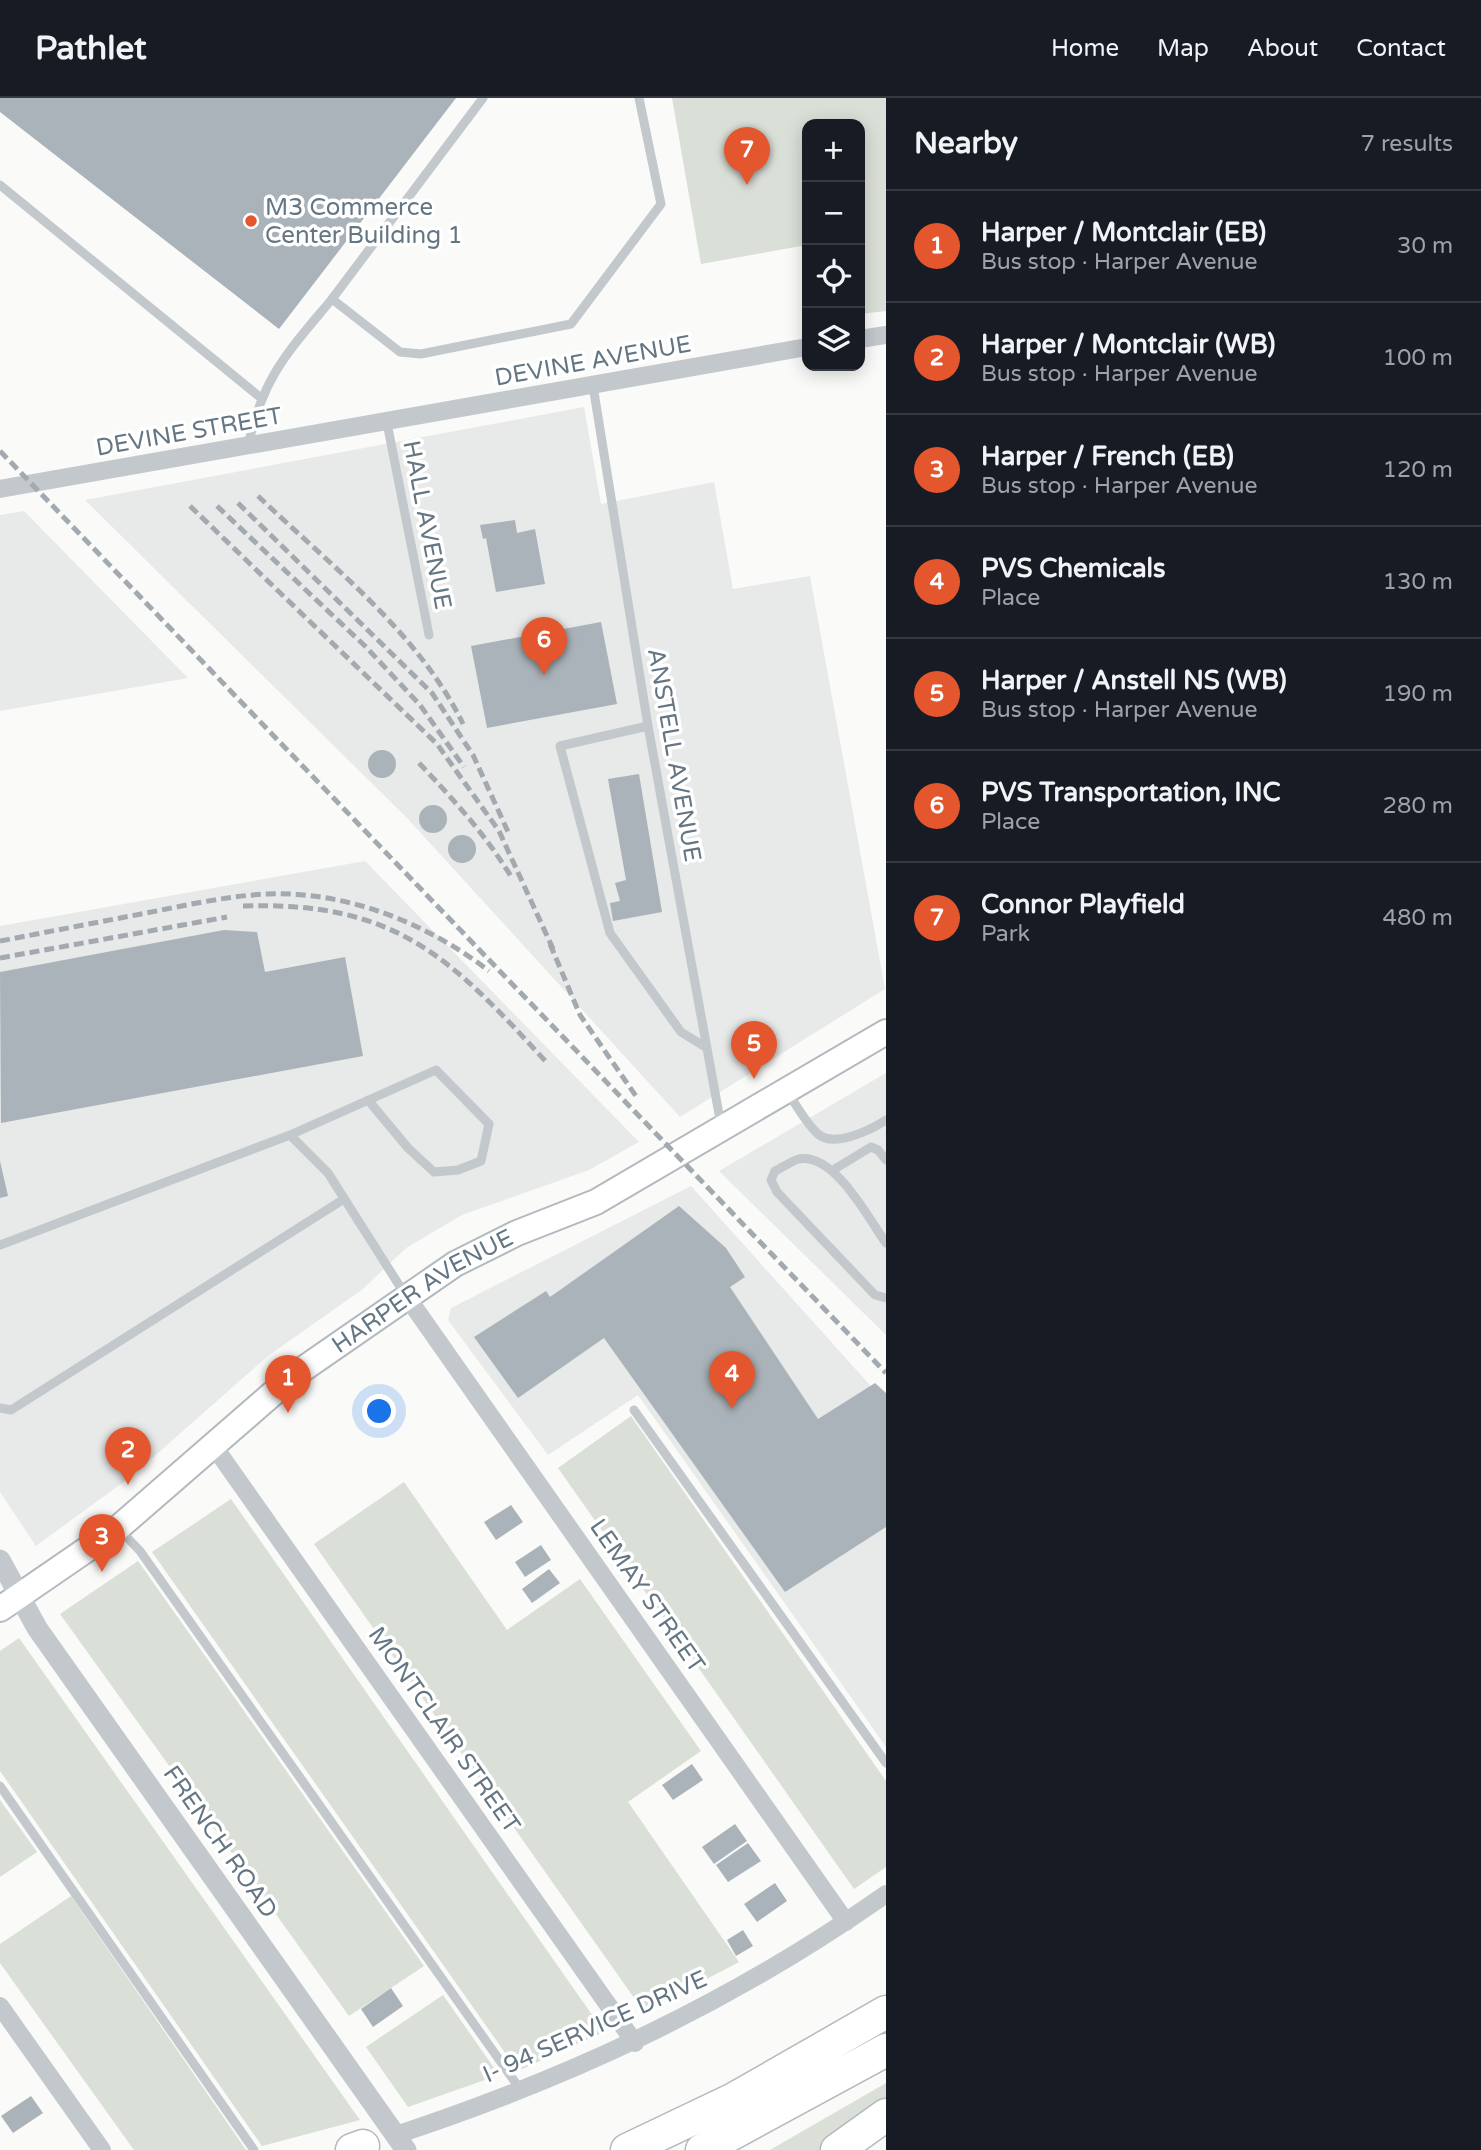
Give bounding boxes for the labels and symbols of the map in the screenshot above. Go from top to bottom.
pin: 7 [724,127,770,185]
place label: M3 Commerce Center Building 1 [265,193,462,250]
marker: M3 Commerce Center Building 1 [243,213,259,229]
street label: DEVINE AVENUE [492,329,694,393]
street label: DEVINE STREET [94,401,285,463]
street label: HALL AVENUE [396,438,458,612]
pin: 6 [521,617,567,675]
street label: ANSTELL AVENUE [641,646,707,864]
pin: 5 [731,1021,777,1079]
street label: HARPER AVENUE [326,1223,518,1359]
pin: 4 [709,1351,755,1409]
pin: 1 [265,1355,311,1413]
your location [362,1394,396,1428]
pin: 2 [105,1427,151,1485]
street label: LEMAY STREET [583,1513,711,1679]
pin: 3 [79,1514,125,1572]
street label: MONTCLAIR STREET [362,1621,526,1839]
street label: FRENCH ROAD [157,1760,283,1924]
street label: I- 94 SERVICE DRIVE [479,1965,711,2089]

